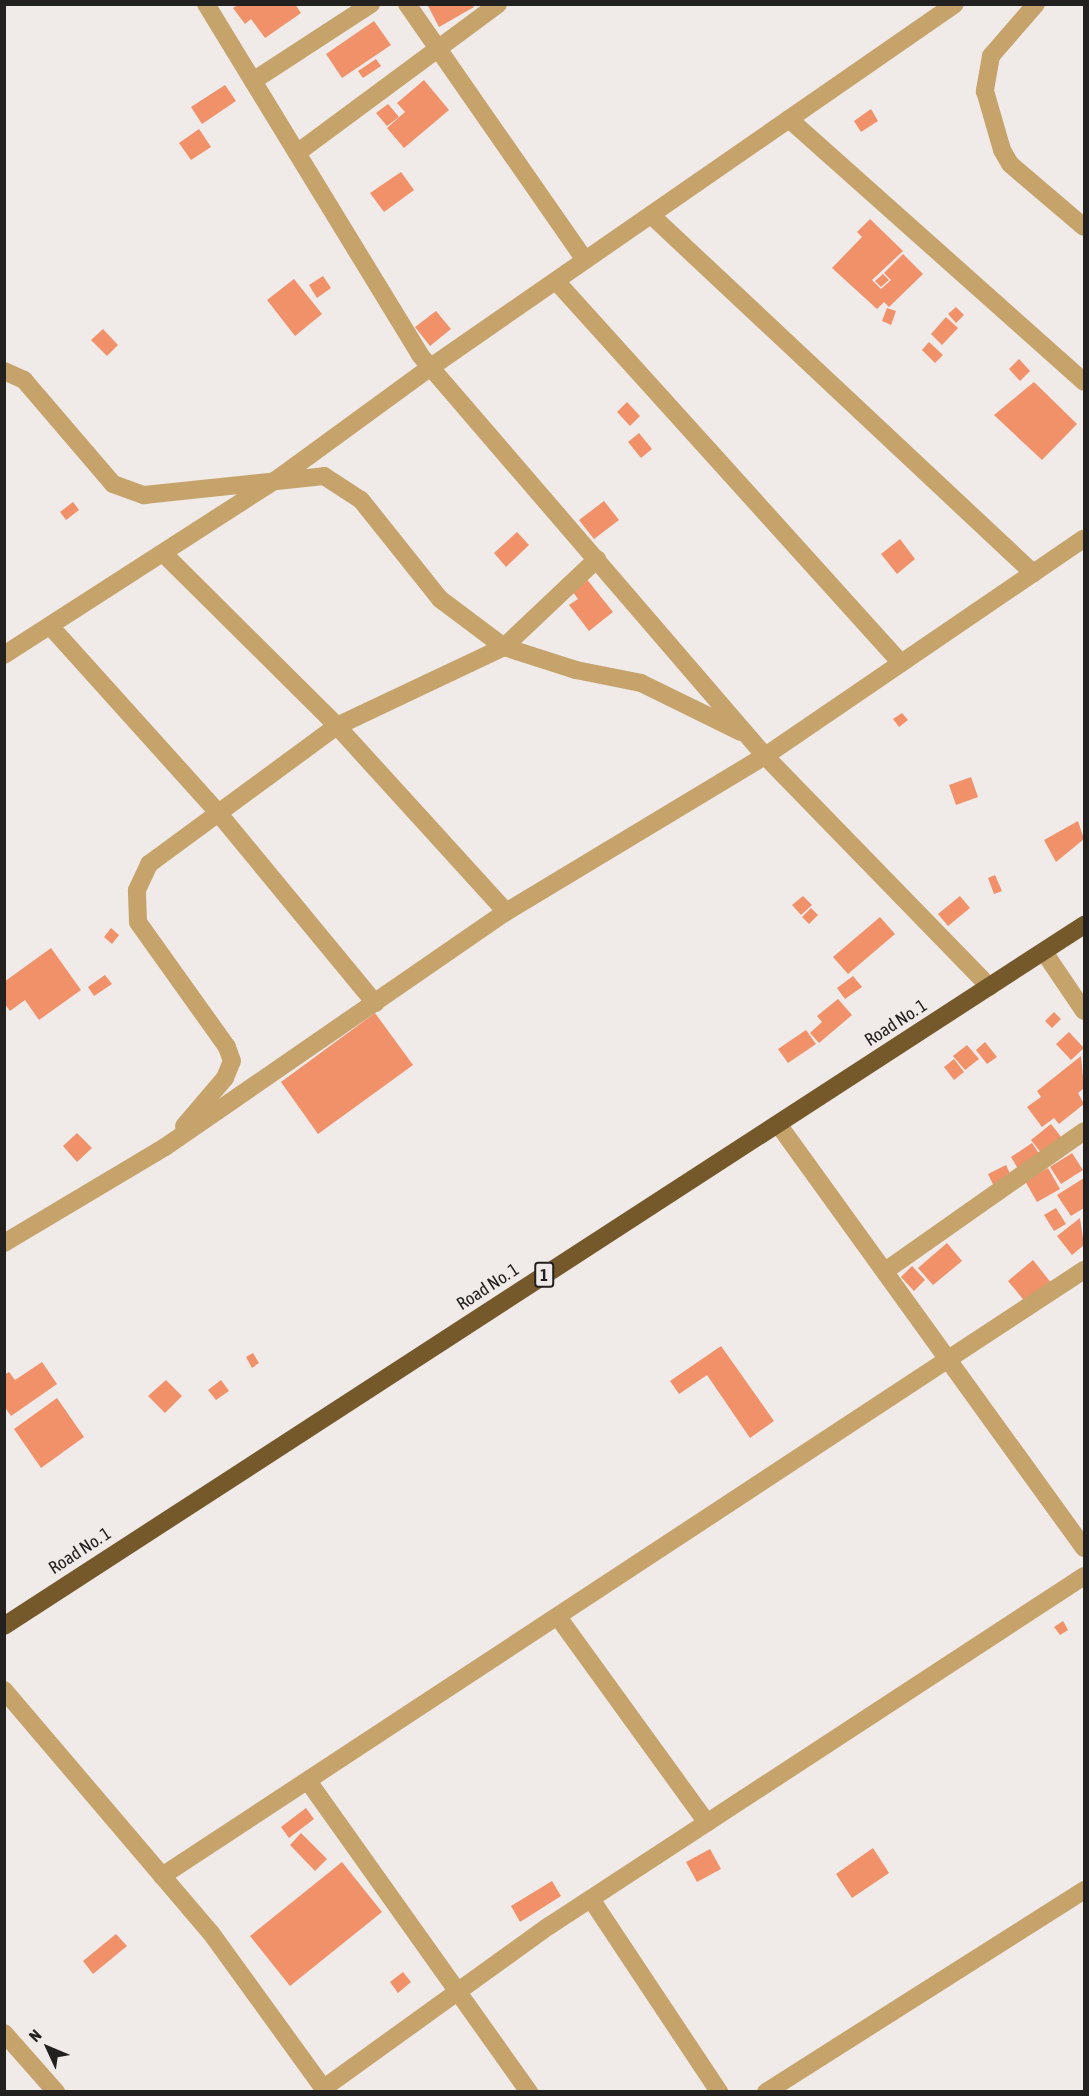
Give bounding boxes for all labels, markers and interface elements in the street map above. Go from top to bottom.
street label: Road No. 1 [861,995,931,1051]
street label: Road No. 1 [453,1259,523,1315]
road number: 1 [534,1262,554,1288]
street label: Road No. 1 [45,1523,115,1579]
north arrow [18,2018,78,2078]
text: N [25,2026,45,2045]

